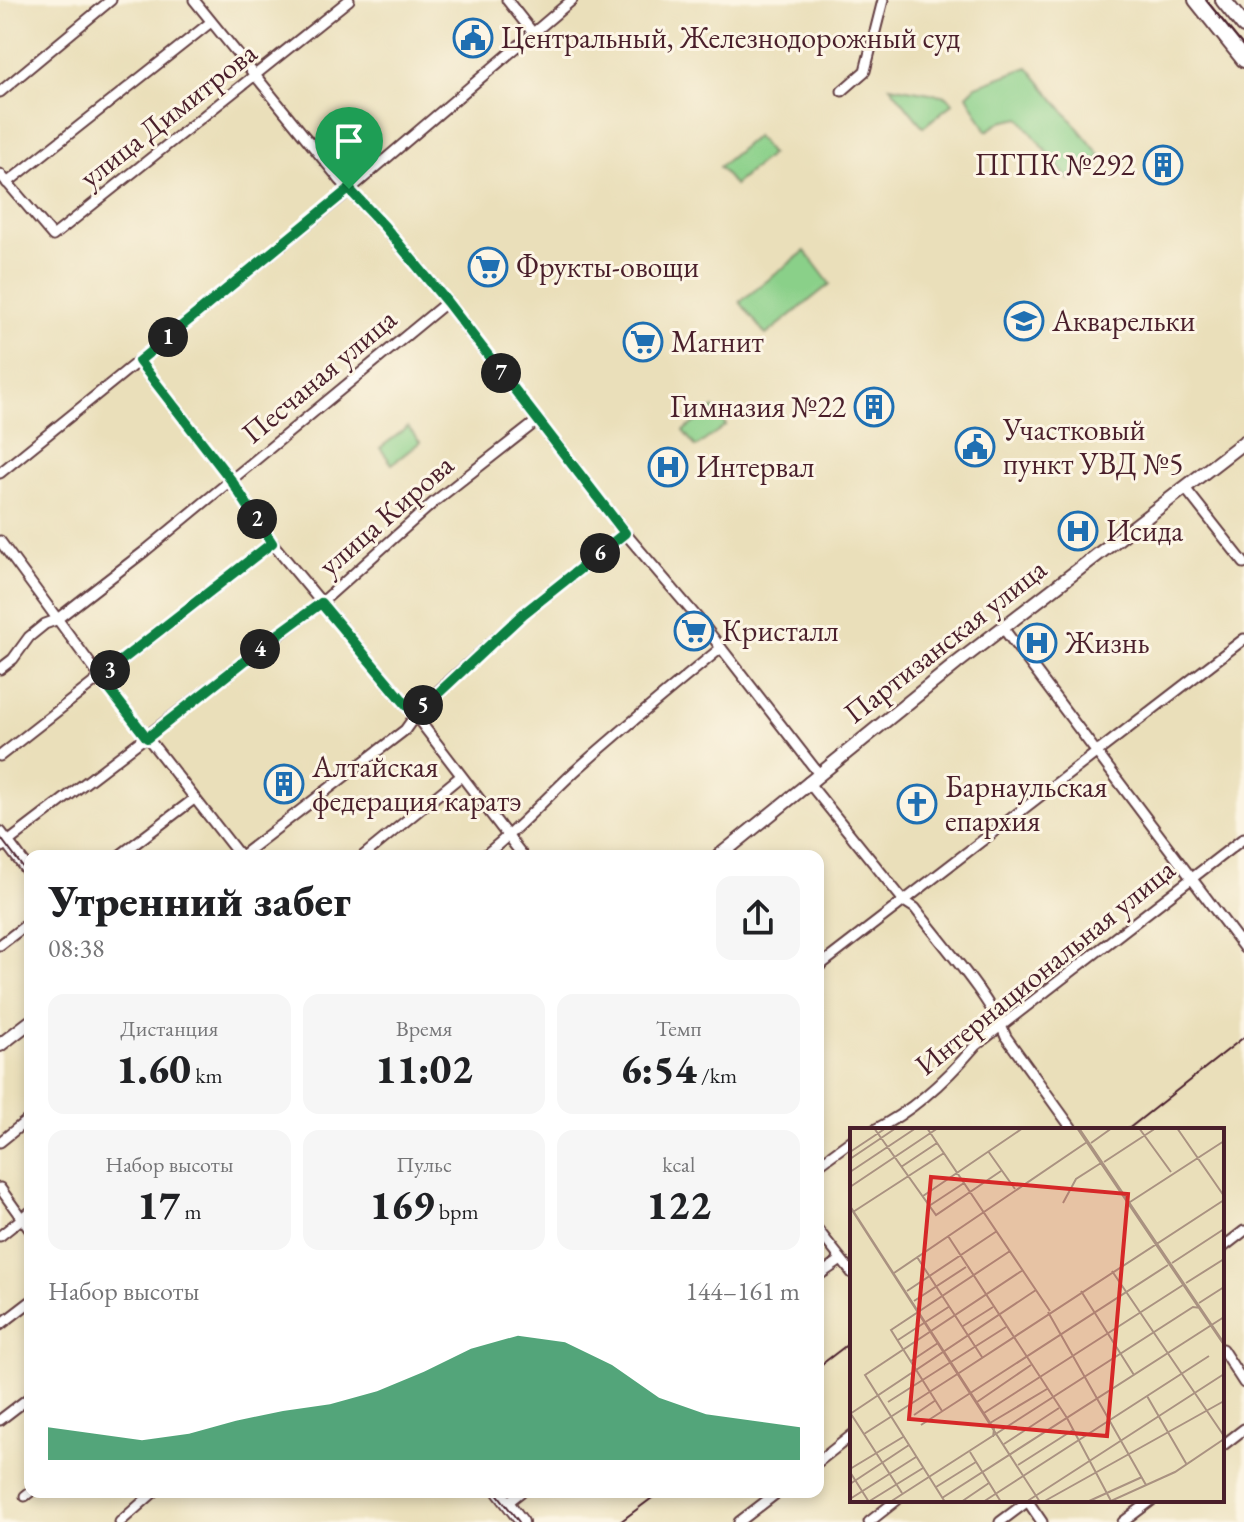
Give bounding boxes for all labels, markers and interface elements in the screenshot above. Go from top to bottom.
public building icon: Центральный, Железнодорожный суд [452,17,494,59]
place label: Центральный, Железнодорожный суд [501,18,961,57]
street label: улица Димитрова [71,33,264,196]
pin [315,107,383,189]
icon: arrive [327,119,371,163]
building icon: ПГПК №292 [1142,144,1184,186]
place label: ПГПК №292 [975,145,1136,184]
supermarket icon: Фрукты-овощи [467,246,509,288]
place label: Фрукты-овощи [516,247,699,286]
street label: Песчаная улица [233,299,404,452]
school or university icon: Акварельки [1003,300,1045,342]
place label: Акварельки [1051,301,1195,340]
pin: 1 [148,317,188,357]
supermarket icon: Магнит [622,321,664,363]
text: 1 [162,322,174,351]
place label: Магнит [671,322,764,361]
pin: 7 [481,353,521,393]
text: 7 [495,358,507,387]
building icon: Гимназия №22 [853,386,895,428]
place label: Гимназия №22 [670,387,847,426]
place label: Участковый пункт УВД №5 [1002,410,1183,483]
public building icon: Участковый пункт УВД №5 [954,426,996,468]
street label: улица Кирова [310,445,461,584]
hospital icon: Интервал [647,446,689,488]
place label: Интервал [696,447,814,486]
pin: 2 [237,499,277,539]
text: 2 [251,504,263,533]
hospital icon: Исида [1057,510,1099,552]
place label: Исида [1106,511,1183,550]
pin: 6 [580,533,620,573]
text: 6 [594,538,606,567]
street label: Партизанская улица [835,549,1054,732]
supermarket icon: Кристалл [673,610,715,652]
place label: Кристалл [722,611,839,650]
hospital icon: Жизнь [1016,622,1058,664]
place label: Жизнь [1064,623,1150,662]
pin: 4 [240,629,280,669]
text: 4 [254,634,266,663]
pin: 3 [90,650,130,690]
text: 3 [104,655,116,684]
pin: 5 [403,685,443,725]
text: 5 [417,690,429,719]
place label: Алтайская федерация каратэ [311,747,522,820]
building icon: Алтайская федерация каратэ [263,763,305,805]
place label: Барнаульская епархия [945,767,1107,840]
church icon: Барнаульская епархия [896,783,938,825]
street label: Интернациональная улица [907,850,1183,1084]
text: Утренний забег [48,872,351,929]
button: share [716,876,800,960]
text: 08:38 [48,931,104,965]
text: Дистанция [120,1014,218,1043]
text: Время [396,1014,452,1043]
text: Темп [656,1014,702,1043]
text: 1.60 [116,1043,191,1095]
text: 11:02 [375,1043,473,1095]
text: 6:54 [620,1043,697,1095]
text: km [191,1061,223,1090]
text: /km [697,1061,737,1090]
inset map [850,1128,1224,1502]
text: Набор высоты [105,1150,233,1179]
text: Пульс [396,1150,452,1179]
text: kcal [662,1150,695,1179]
text: 17 [137,1179,180,1231]
text: 169 [369,1179,434,1231]
text: 122 [646,1179,711,1231]
text: m [180,1197,202,1226]
text: bpm [434,1197,479,1226]
text: Набор высоты [48,1274,199,1308]
text: 144–161 m [685,1274,800,1308]

